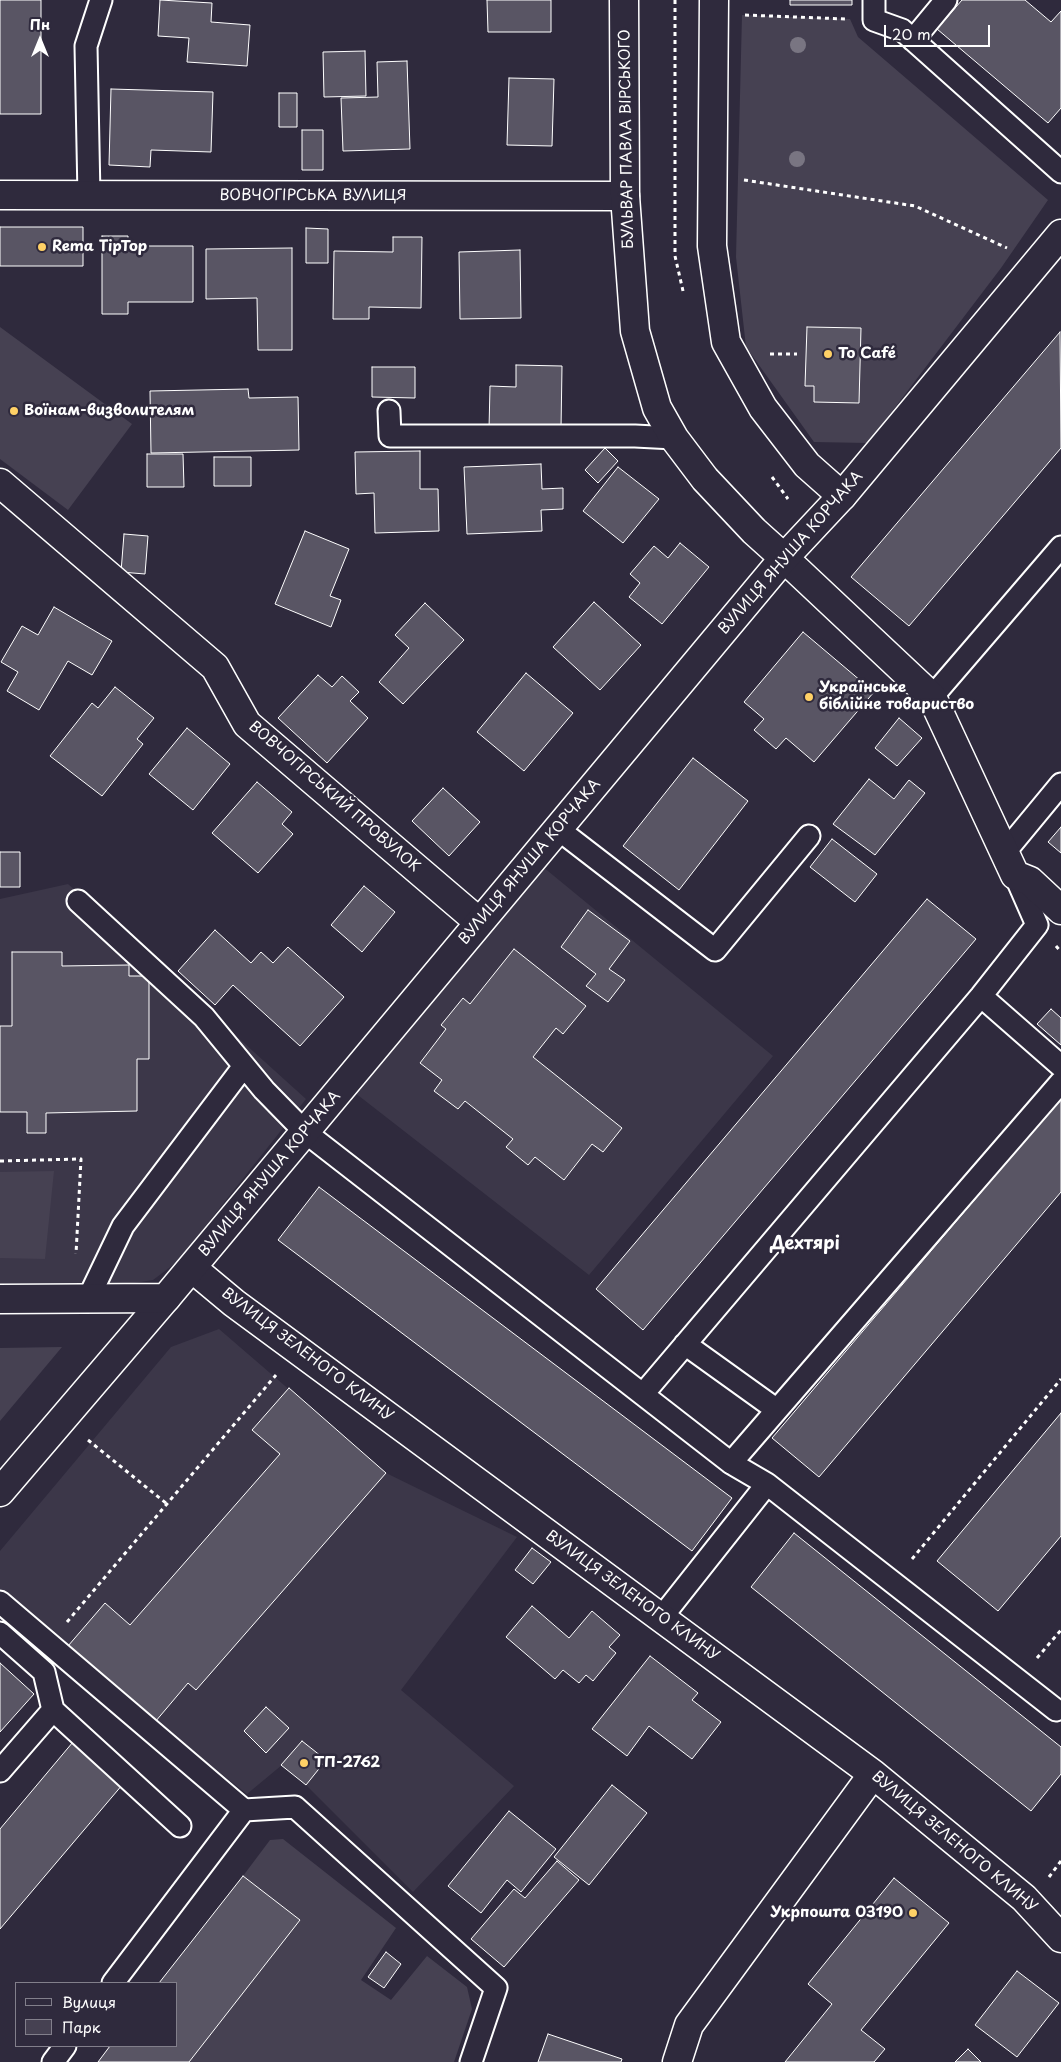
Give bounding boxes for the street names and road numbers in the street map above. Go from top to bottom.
street label: БУЛЬВАР ПАВЛА ВІРСЬКОГО [616,29,638,249]
street label: ВОВЧОГІРСЬКА ВУЛИЦЯ [219,187,407,205]
street label: ВУЛИЦЯ ЯНУША КОРЧАКА [715,468,867,638]
street label: ВОВЧОГІРСЬКИЙ ПРОВУЛОК [245,718,423,876]
street label: ВУЛИЦЯ ЯНУША КОРЧАКА [456,776,604,948]
street label: ВУЛИЦЯ ЯНУША КОРЧАКА [196,1088,344,1260]
street label: ВУЛИЦЯ ЗЕЛЕНОГО КЛИНУ [218,1285,396,1425]
street label: ВУЛИЦЯ ЗЕЛЕНОГО КЛИНУ [542,1527,722,1665]
street label: ВУЛИЦЯ ЗЕЛЕНОГО КЛИНУ [868,1768,1040,1916]

